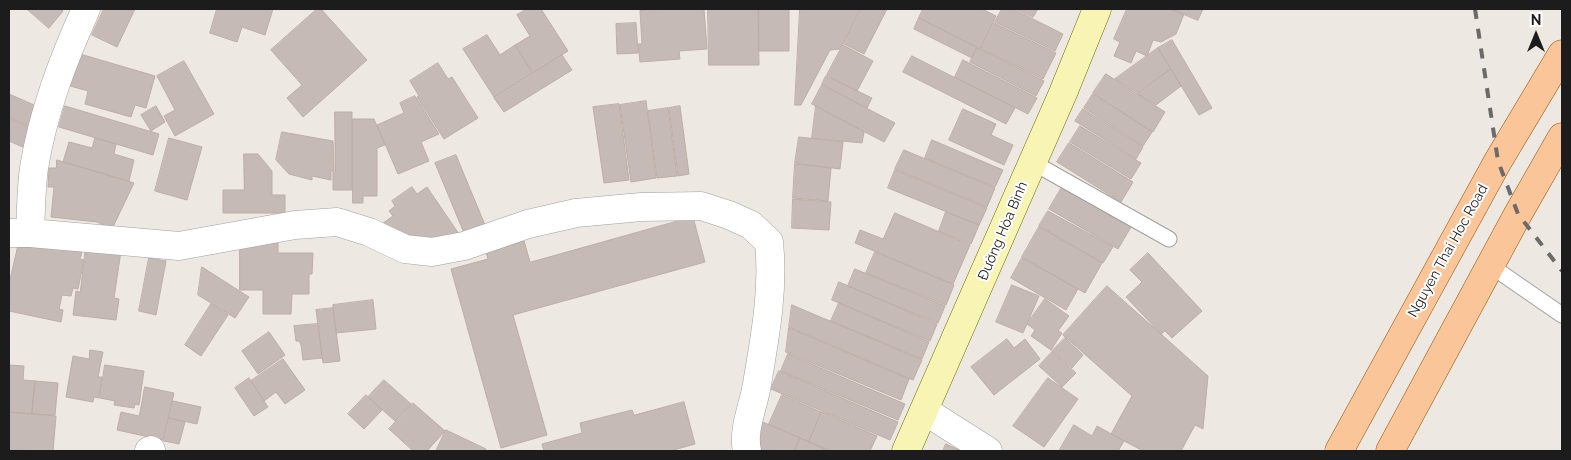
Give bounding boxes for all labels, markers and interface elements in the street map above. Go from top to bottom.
north arrow [1511,10,1561,60]
text: N [1531,12,1541,28]
street label: Đường Hòa Bình [975,179,1031,283]
street label: Nguyen Thai Hoc Road [1404,182,1492,320]

